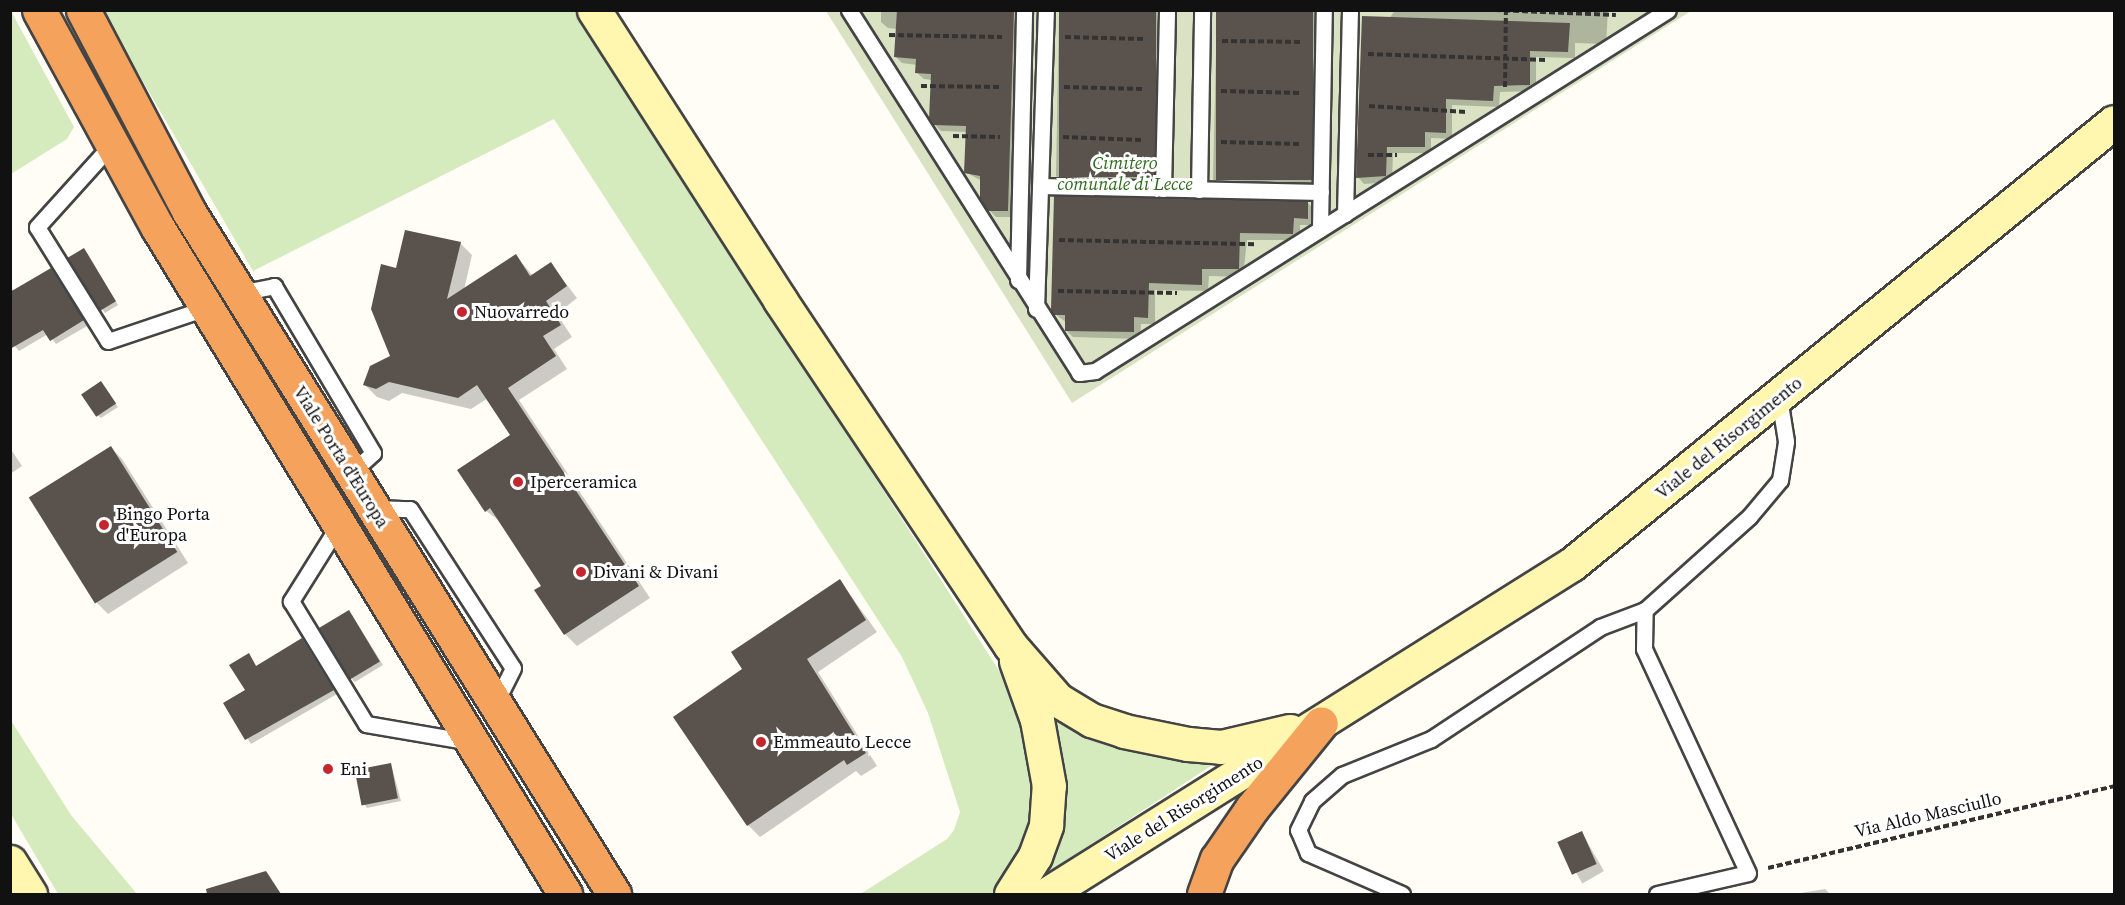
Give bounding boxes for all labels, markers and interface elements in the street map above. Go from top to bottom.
park label: Cimitero comunale di Lecce [1057,153,1193,195]
place label: Nuovarredo [474,301,569,323]
marker: Nuovarredo [455,305,469,319]
street label: Viale del Risorgimento [1651,372,1807,504]
street label: Viale Porta d'Europa [289,382,393,532]
place label: Iperceramica [530,471,637,493]
marker: Iperceramica [511,475,525,489]
place label: Bingo Porta d'Europa [116,504,210,546]
marker: Bingo Porta d'Europa [97,518,111,532]
place label: Divani & Divani [593,561,718,583]
marker: Divani & Divani [574,565,588,579]
place label: Emmeauto Lecce [773,731,912,753]
marker: Emmeauto Lecce [754,735,768,749]
street label: Viale del Risorgimento [1101,751,1267,867]
place label: Eni [340,758,367,780]
marker: Eni [321,762,335,776]
street label: Via Aldo Masciullo [1852,788,2004,842]

